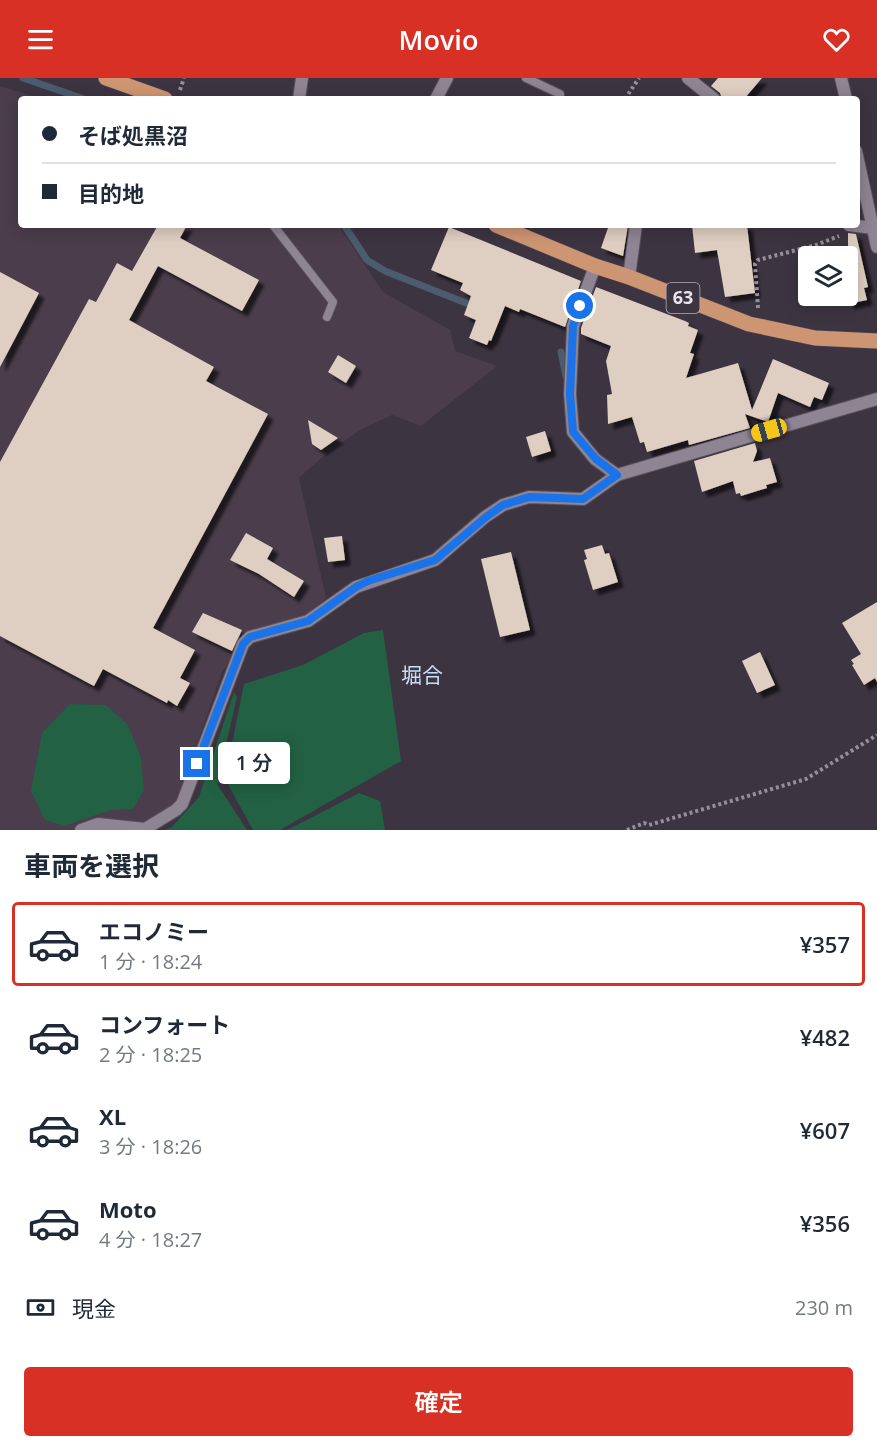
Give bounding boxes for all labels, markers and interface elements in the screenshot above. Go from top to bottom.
text: Movio [399,21,478,58]
icon: menu [24,23,57,56]
icon: heart [820,23,853,56]
text: そば処黒沼 [78,120,188,150]
text: 目的地 [78,178,144,208]
map controls [798,246,858,306]
button: layers [798,246,858,306]
road number: 63 [666,283,700,313]
route start [566,292,593,319]
car [749,416,789,444]
district label: 堀合 [401,661,443,689]
callout: 1 分 [218,743,290,785]
text: 1 分 [236,749,272,776]
route end [183,750,210,777]
text: 車両を選択 [24,847,159,884]
text: エコノミー [99,916,209,946]
icon: car [27,917,81,971]
text: ¥357 [800,929,850,959]
text: 1 分 · 18:24 [99,948,202,975]
text: コンフォート [99,1009,230,1039]
icon: car [27,1010,81,1064]
text: ¥482 [800,1022,850,1052]
text: 2 分 · 18:25 [99,1041,202,1068]
text: XL [99,1101,126,1131]
icon: car [27,1103,81,1157]
text: ¥607 [800,1115,850,1145]
text: 3 分 · 18:26 [99,1133,202,1160]
text: Moto [99,1194,157,1224]
icon: car [27,1196,81,1250]
text: ¥356 [800,1208,850,1238]
text: 4 分 · 18:27 [99,1226,202,1253]
icon: cash [24,1291,57,1324]
text: 現金 [72,1293,116,1323]
text: 230 m [795,1294,853,1321]
button: 確定 [24,1367,853,1436]

